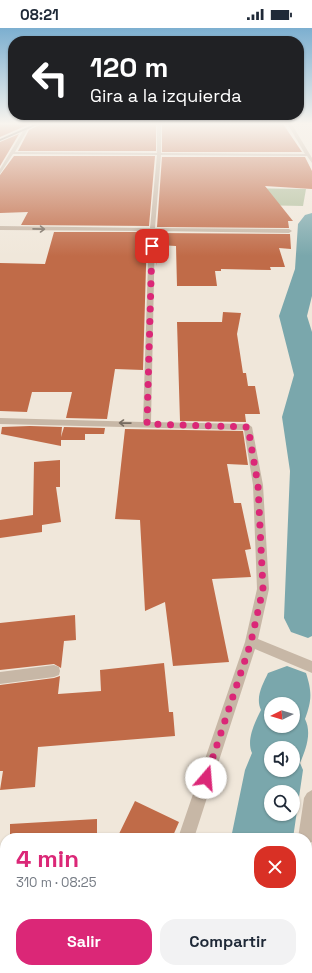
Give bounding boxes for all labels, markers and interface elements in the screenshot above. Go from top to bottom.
text: 08:21 [20,5,59,24]
text: 120 m [90,49,168,85]
icon: left [24,52,76,104]
text: Gira a la izquierda [90,84,242,107]
one-way arrow [32,225,45,232]
pin [135,229,169,263]
icon: arrive [141,235,163,257]
one-way arrow [119,420,132,427]
north arrow [264,697,300,733]
map controls [264,697,300,821]
button: sound [264,741,300,777]
position arrow [185,757,227,799]
button: search [264,785,300,821]
text: 4 min [16,843,79,874]
button: close [254,846,296,888]
text: 310 m · 08:25 [16,874,96,891]
button: Salir [16,919,152,965]
button: Compartir [160,919,296,965]

